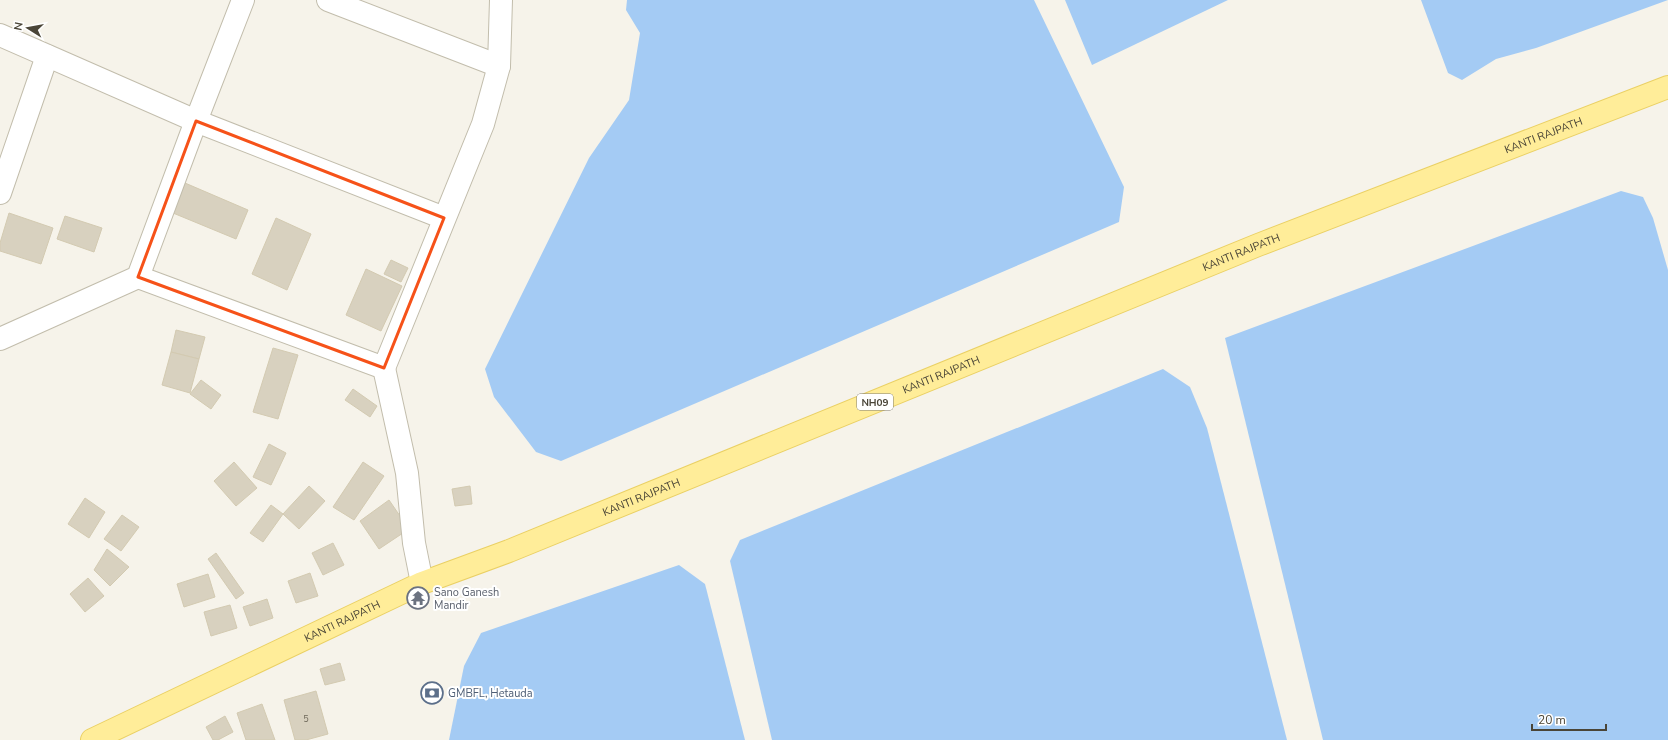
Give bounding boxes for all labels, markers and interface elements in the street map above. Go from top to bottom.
north arrow [8,8,48,48]
text: N [11,21,27,32]
street label: KANTI RAJPATH [1502,114,1585,157]
street label: KANTI RAJPATH [1200,230,1282,275]
street label: KANTI RAJPATH [900,352,982,397]
road number: NH09 [857,394,893,410]
street label: KANTI RAJPATH [600,475,682,520]
temple icon: Sano Ganesh Mandir [405,585,431,611]
place label: Sano Ganesh Mandir [434,585,499,613]
street label: KANTI RAJPATH [302,597,383,646]
bank icon: GMBFL, Hetauda [419,680,445,706]
place label: GMBFL, Hetauda [448,686,533,701]
scale bar [1532,706,1606,732]
text: 20 m [1538,712,1566,728]
house number: 5 [303,713,309,725]

